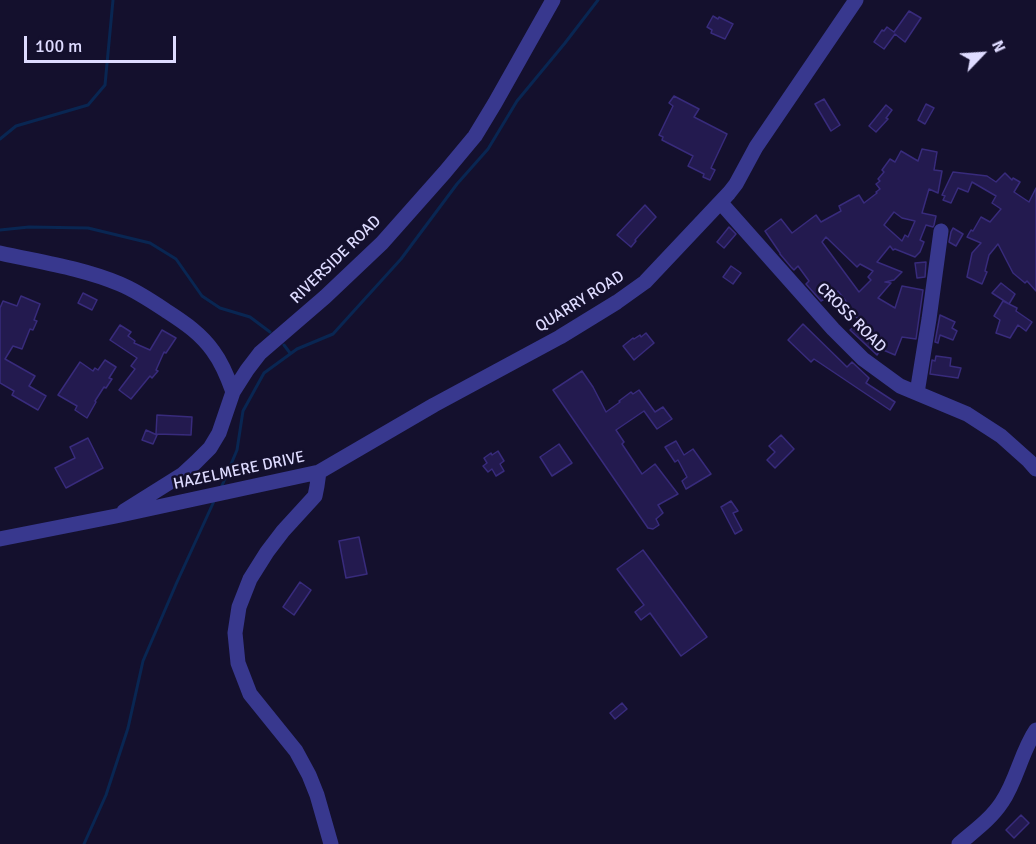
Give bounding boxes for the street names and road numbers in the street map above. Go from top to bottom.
street label: RIVERSIDE ROAD [287,212,385,308]
street label: QUARRY ROAD [532,267,628,337]
street label: CROSS ROAD [812,279,890,357]
street label: HAZELMERE DRIVE [172,448,306,494]

